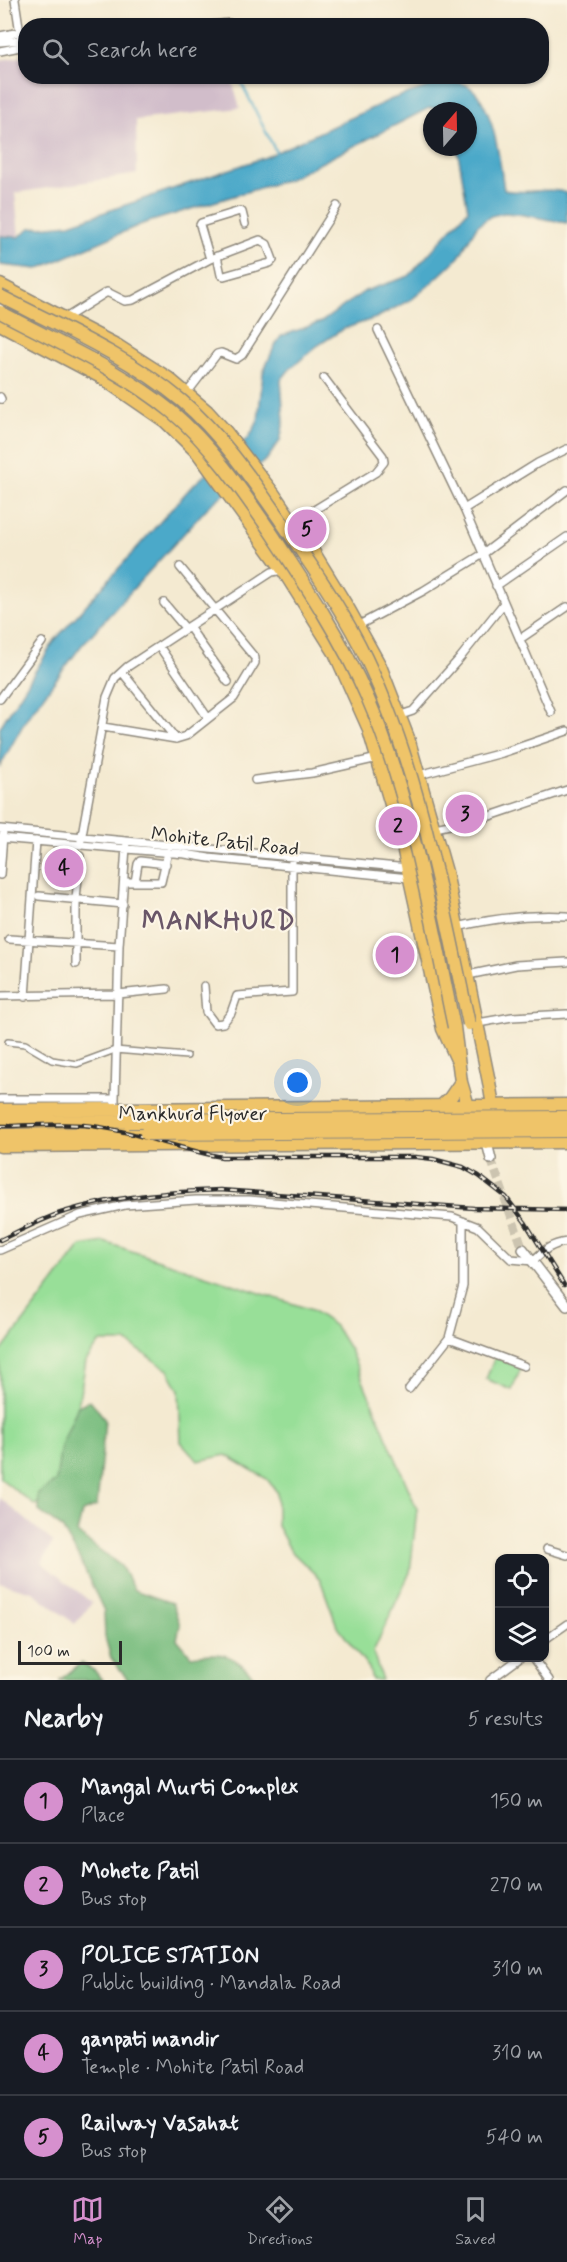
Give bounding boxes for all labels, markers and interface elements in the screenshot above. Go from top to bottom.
search box [18,18,549,84]
icon: search [39,35,72,68]
text: Search here [87,37,198,65]
north arrow [423,102,477,156]
pin: 5 [288,506,326,552]
pin: 3 [446,792,484,836]
pin: 2 [378,804,418,848]
street label: Mohite Patil Road [150,821,300,863]
pin: 4 [44,846,84,890]
district label: MANKHURD [142,905,296,939]
pin: 1 [376,932,414,978]
your location [283,1068,312,1097]
street label: Mankhurd Flyover [119,1101,267,1128]
map controls [495,1554,549,1662]
button: locate [495,1554,549,1608]
button: layers [495,1608,549,1662]
scale bar [18,1638,122,1666]
text: 100 m [27,1641,70,1662]
text: Nearby [24,1702,103,1736]
text: 5 results [468,1706,543,1733]
text: Mangal Murti Complex [81,1774,298,1802]
text: 1 [39,1788,48,1815]
text: 150 m [490,1788,543,1815]
text: Place [81,1802,125,1829]
text: Mohete Patil [81,1858,199,1886]
text: 2 [39,1872,48,1899]
text: 270 m [490,1872,543,1899]
text: Bus stop [81,1886,147,1913]
text: POLICE STATION [81,1942,259,1970]
text: 3 [39,1956,48,1983]
text: 310 m [492,1956,543,1983]
text: Public building · Mandala Road [81,1970,341,1997]
text: ganpati mandir [81,2026,220,2054]
text: 4 [38,2040,49,2067]
text: 310 m [492,2040,543,2067]
text: Temple · Mohite Patil Road [81,2054,304,2081]
text: Railway Vasahat [81,2110,239,2138]
text: 5 [38,2124,50,2151]
text: 540 m [486,2124,543,2151]
text: Bus stop [81,2138,147,2165]
tab: Map [71,2193,104,2250]
tab: Directions [247,2193,313,2250]
tab: Saved [455,2193,496,2250]

